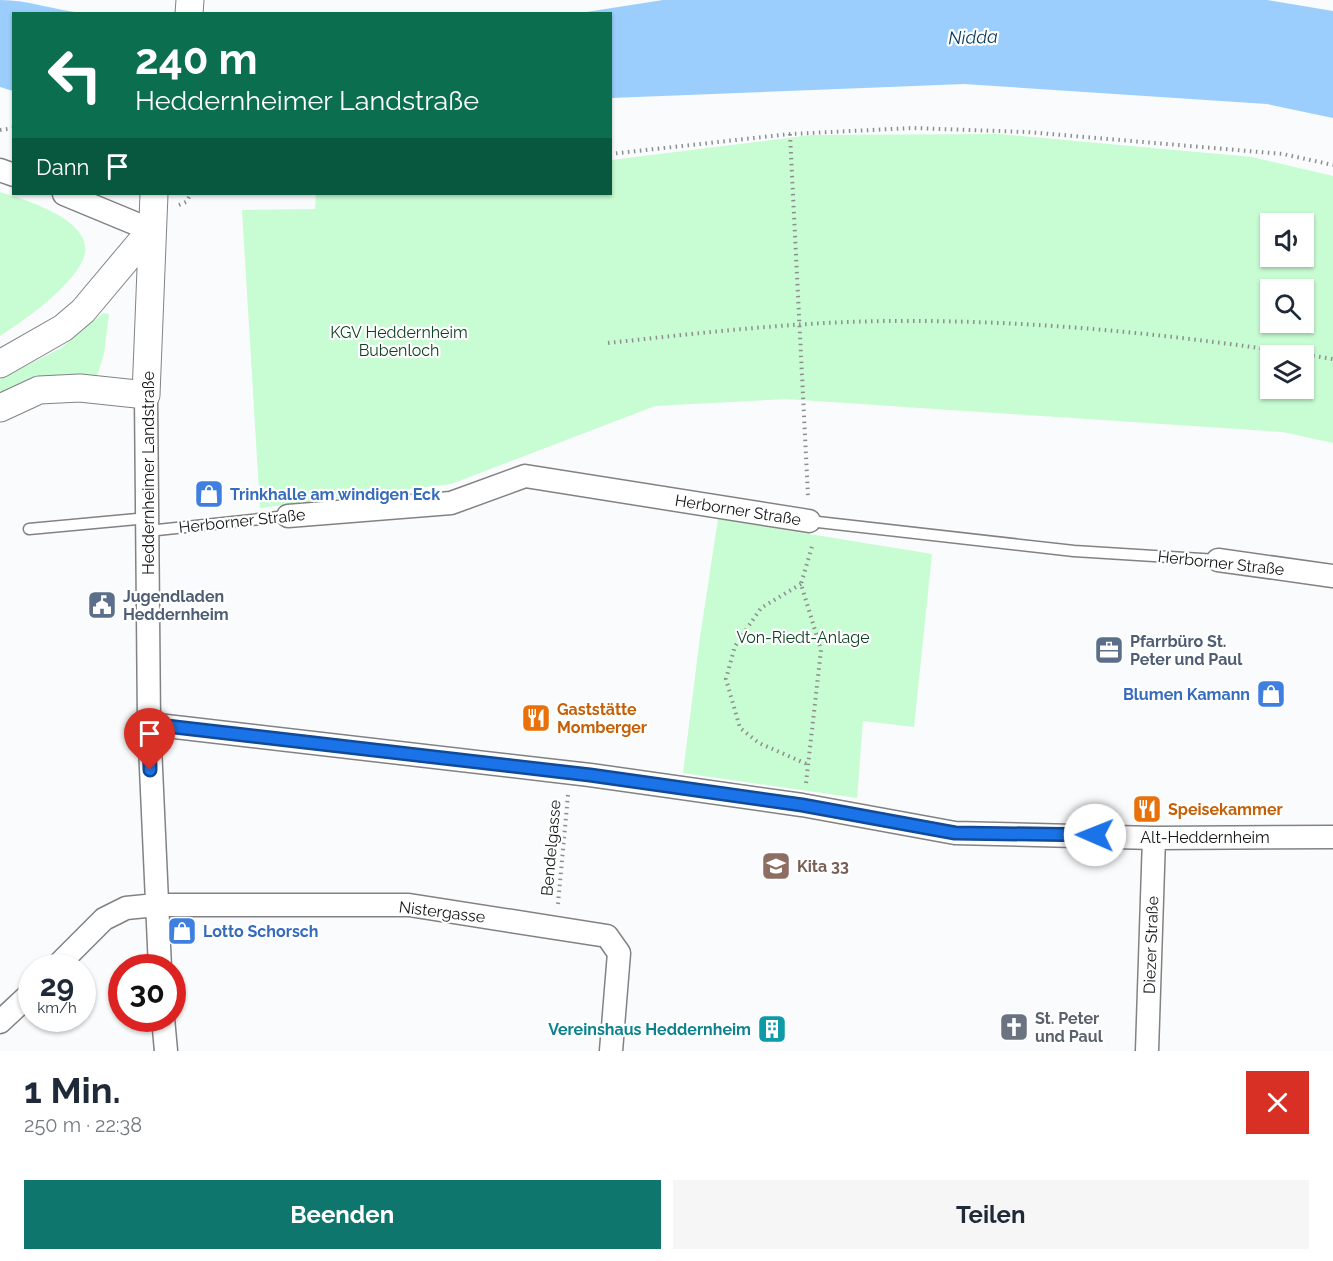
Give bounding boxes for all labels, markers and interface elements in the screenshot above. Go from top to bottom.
water label: Nidda [948,26,998,48]
text: 240 m [135,35,258,84]
icon: left [36,36,114,114]
text: Heddernheimer Landstraße [135,85,479,116]
icon: arrive [101,150,134,183]
text: Dann [36,154,89,180]
map controls [1260,213,1314,399]
button: sound [1260,213,1314,267]
button: search [1260,279,1314,333]
park label: KGV Heddernheim Bubenloch [330,323,468,360]
button: layers [1260,345,1314,399]
street label: Heddernheimer Landstraße [139,371,158,575]
shop icon: Trinkhalle am windigen Eck [193,478,225,510]
place label: Trinkhalle am windigen Eck [230,485,440,504]
street label: Herborner Straße [674,491,802,529]
street label: Herborner Straße [178,505,306,537]
street label: Herborner Straße [1157,547,1285,579]
place label: Jugendladen Heddernheim [123,587,229,624]
public building icon: Jugendladen Heddernheim [86,589,118,621]
park label: Von-Riedt-Anlage [736,628,870,647]
place label: Pfarrbüro St. Peter und Paul [1130,632,1243,669]
office icon: Pfarrbüro St. Peter und Paul [1093,634,1125,666]
shop icon: Blumen Kamann [1255,678,1287,710]
place label: Blumen Kamann [1123,685,1250,704]
place label: Gaststätte Momberger [557,700,647,737]
restaurant icon: Gaststätte Momberger [520,702,552,734]
pin [124,708,175,770]
icon: arrive [133,717,166,750]
restaurant icon: Speisekammer [1131,793,1163,825]
street label: Bendelgasse [537,799,565,897]
place label: Speisekammer [1168,800,1283,819]
position arrow [1063,803,1127,867]
street label: Alt-Heddernheim [1140,828,1270,847]
school or university icon: Kita 33 [760,850,792,882]
place label: Kita 33 [797,857,849,876]
street label: Diezer Straße [1140,896,1162,994]
street label: Nistergasse [398,897,486,927]
shop icon: Lotto Schorsch [166,915,198,947]
place label: Lotto Schorsch [203,922,319,941]
speed limit sign: 30 [108,954,186,1032]
text: 29 [40,968,74,1003]
text: km/h [37,999,77,1017]
place label: St. Peter und Paul [1035,1009,1104,1046]
church icon: St. Peter und Paul [998,1011,1030,1043]
building icon: Vereinshaus Heddernheim [756,1013,788,1045]
place label: Vereinshaus Heddernheim [548,1020,751,1039]
text: 1 Min. [24,1069,121,1111]
button: close [1246,1071,1309,1134]
text: 250 m · 22:38 [24,1113,142,1137]
button: Beenden [24,1180,661,1249]
button: Teilen [673,1180,1309,1249]

